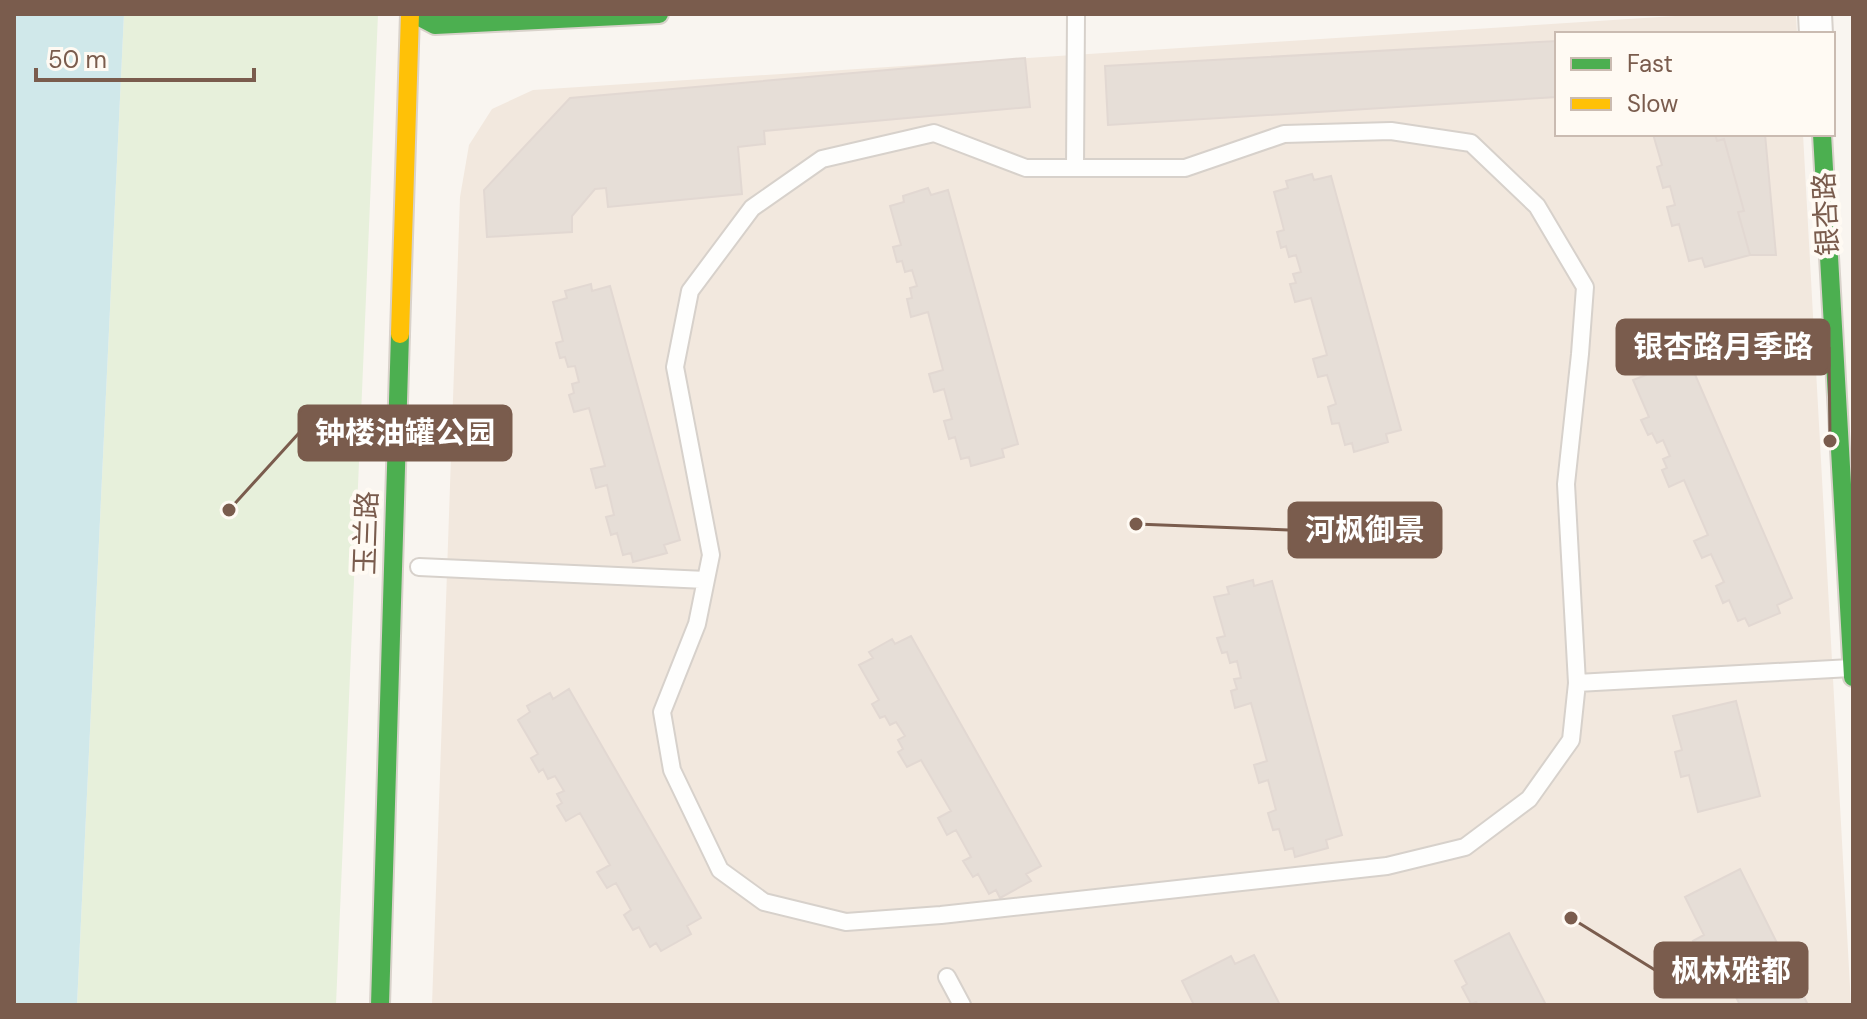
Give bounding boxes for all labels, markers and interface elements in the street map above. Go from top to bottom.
scale bar [36,32,254,82]
legend [1555,32,1835,136]
text: 50 m [48,44,107,75]
text: Fast [1627,48,1673,79]
text: Slow [1627,88,1678,119]
street label: 银杏路 [1805,171,1847,257]
callout: 银杏路月季路 [1617,320,1829,374]
text: 银杏路月季路 [1633,327,1813,366]
callout: 钟楼油罐公园 [299,406,511,460]
text: 钟楼油罐公园 [315,413,495,452]
street label: 玉兰路 [346,490,386,576]
callout: 河枫御景 [1289,503,1441,557]
text: 河枫御景 [1305,510,1425,549]
callout: 枫林雅都 [1655,943,1807,997]
text: 枫林雅都 [1671,951,1791,990]

